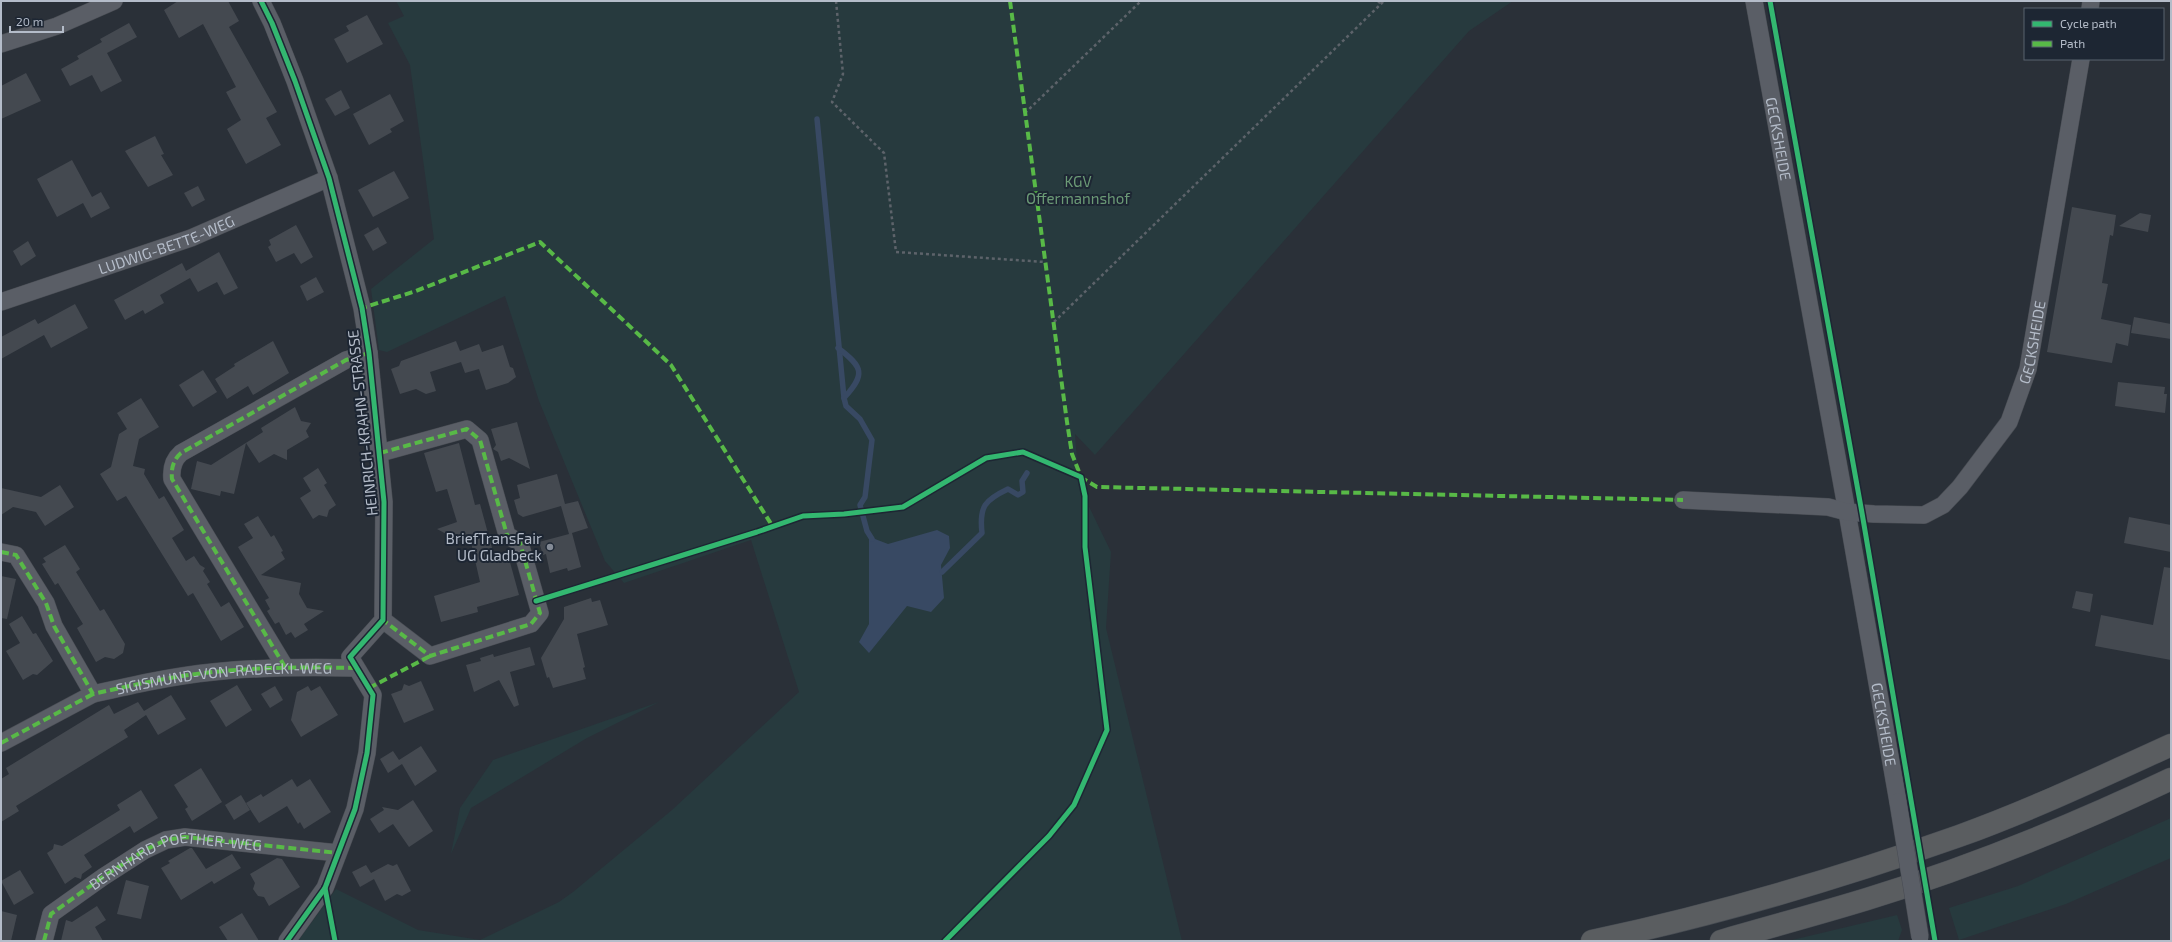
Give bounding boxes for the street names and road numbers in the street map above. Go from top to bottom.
street label: GECKSHEIDE [1763,96,1795,182]
street label: LUDWIG-BETTE-WEG [96,211,237,278]
street label: GECKSHEIDE [2014,299,2049,386]
street label: HEINRICH-KRAHN-STRASSE [343,329,381,517]
street label: SIGISMUND-VON-RADECKI-WEG [114,658,332,698]
street label: GECKSHEIDE [1868,681,1901,767]
street label: BERNHARD-POETHER-WEG [85,828,263,893]

